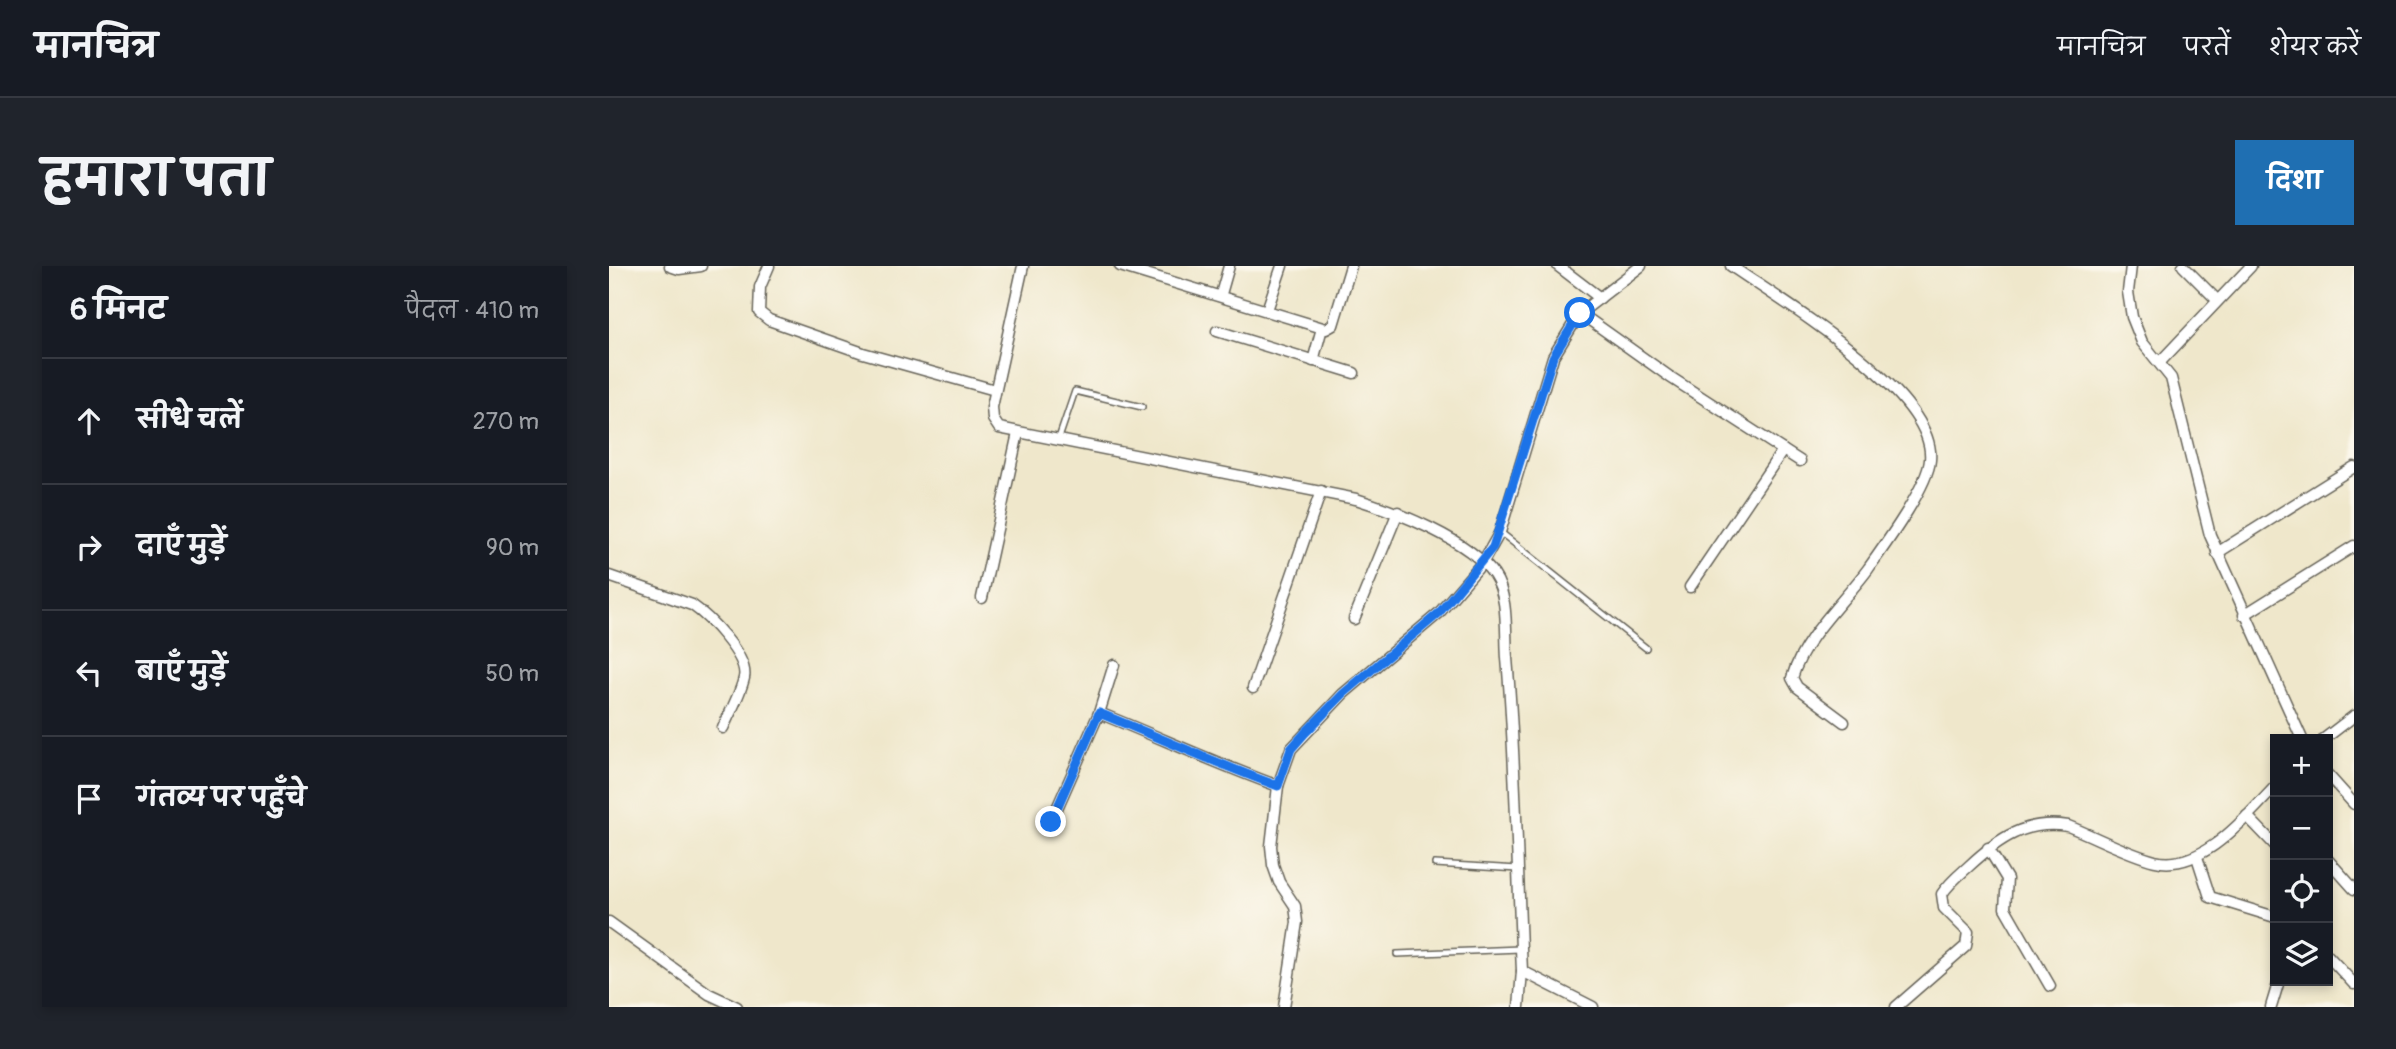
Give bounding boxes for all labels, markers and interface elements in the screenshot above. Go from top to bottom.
text: मानचित्र [35,26,158,67]
text: मानचित्र [2057,33,2145,62]
text: परतें [2183,33,2231,62]
text: शेयर करें [2269,33,2361,62]
button: दिशा [2235,140,2354,225]
text: हमारा पता [42,149,270,210]
text: 6 मिनट [70,291,167,328]
text: पैदल · 410 m [405,296,539,325]
route start [1564,297,1595,328]
icon: ahead [70,402,108,440]
text: सीधे चलें [137,404,242,436]
text: 270 m [473,407,539,436]
icon: right [70,528,108,566]
text: दाएँ मुड़ें [137,530,226,562]
text: 90 m [486,533,539,562]
icon: left [70,654,108,692]
text: बाएँ मुड़ें [137,656,227,688]
text: 50 m [485,659,539,688]
map controls [2270,734,2333,986]
button: + [2270,734,2333,797]
icon: arrive [70,780,108,818]
text: गंतव्य पर पहुँचे [137,782,306,814]
button: − [2270,797,2333,860]
route end [1035,806,1066,837]
button: locate [2270,860,2333,923]
button: layers [2270,923,2333,986]

